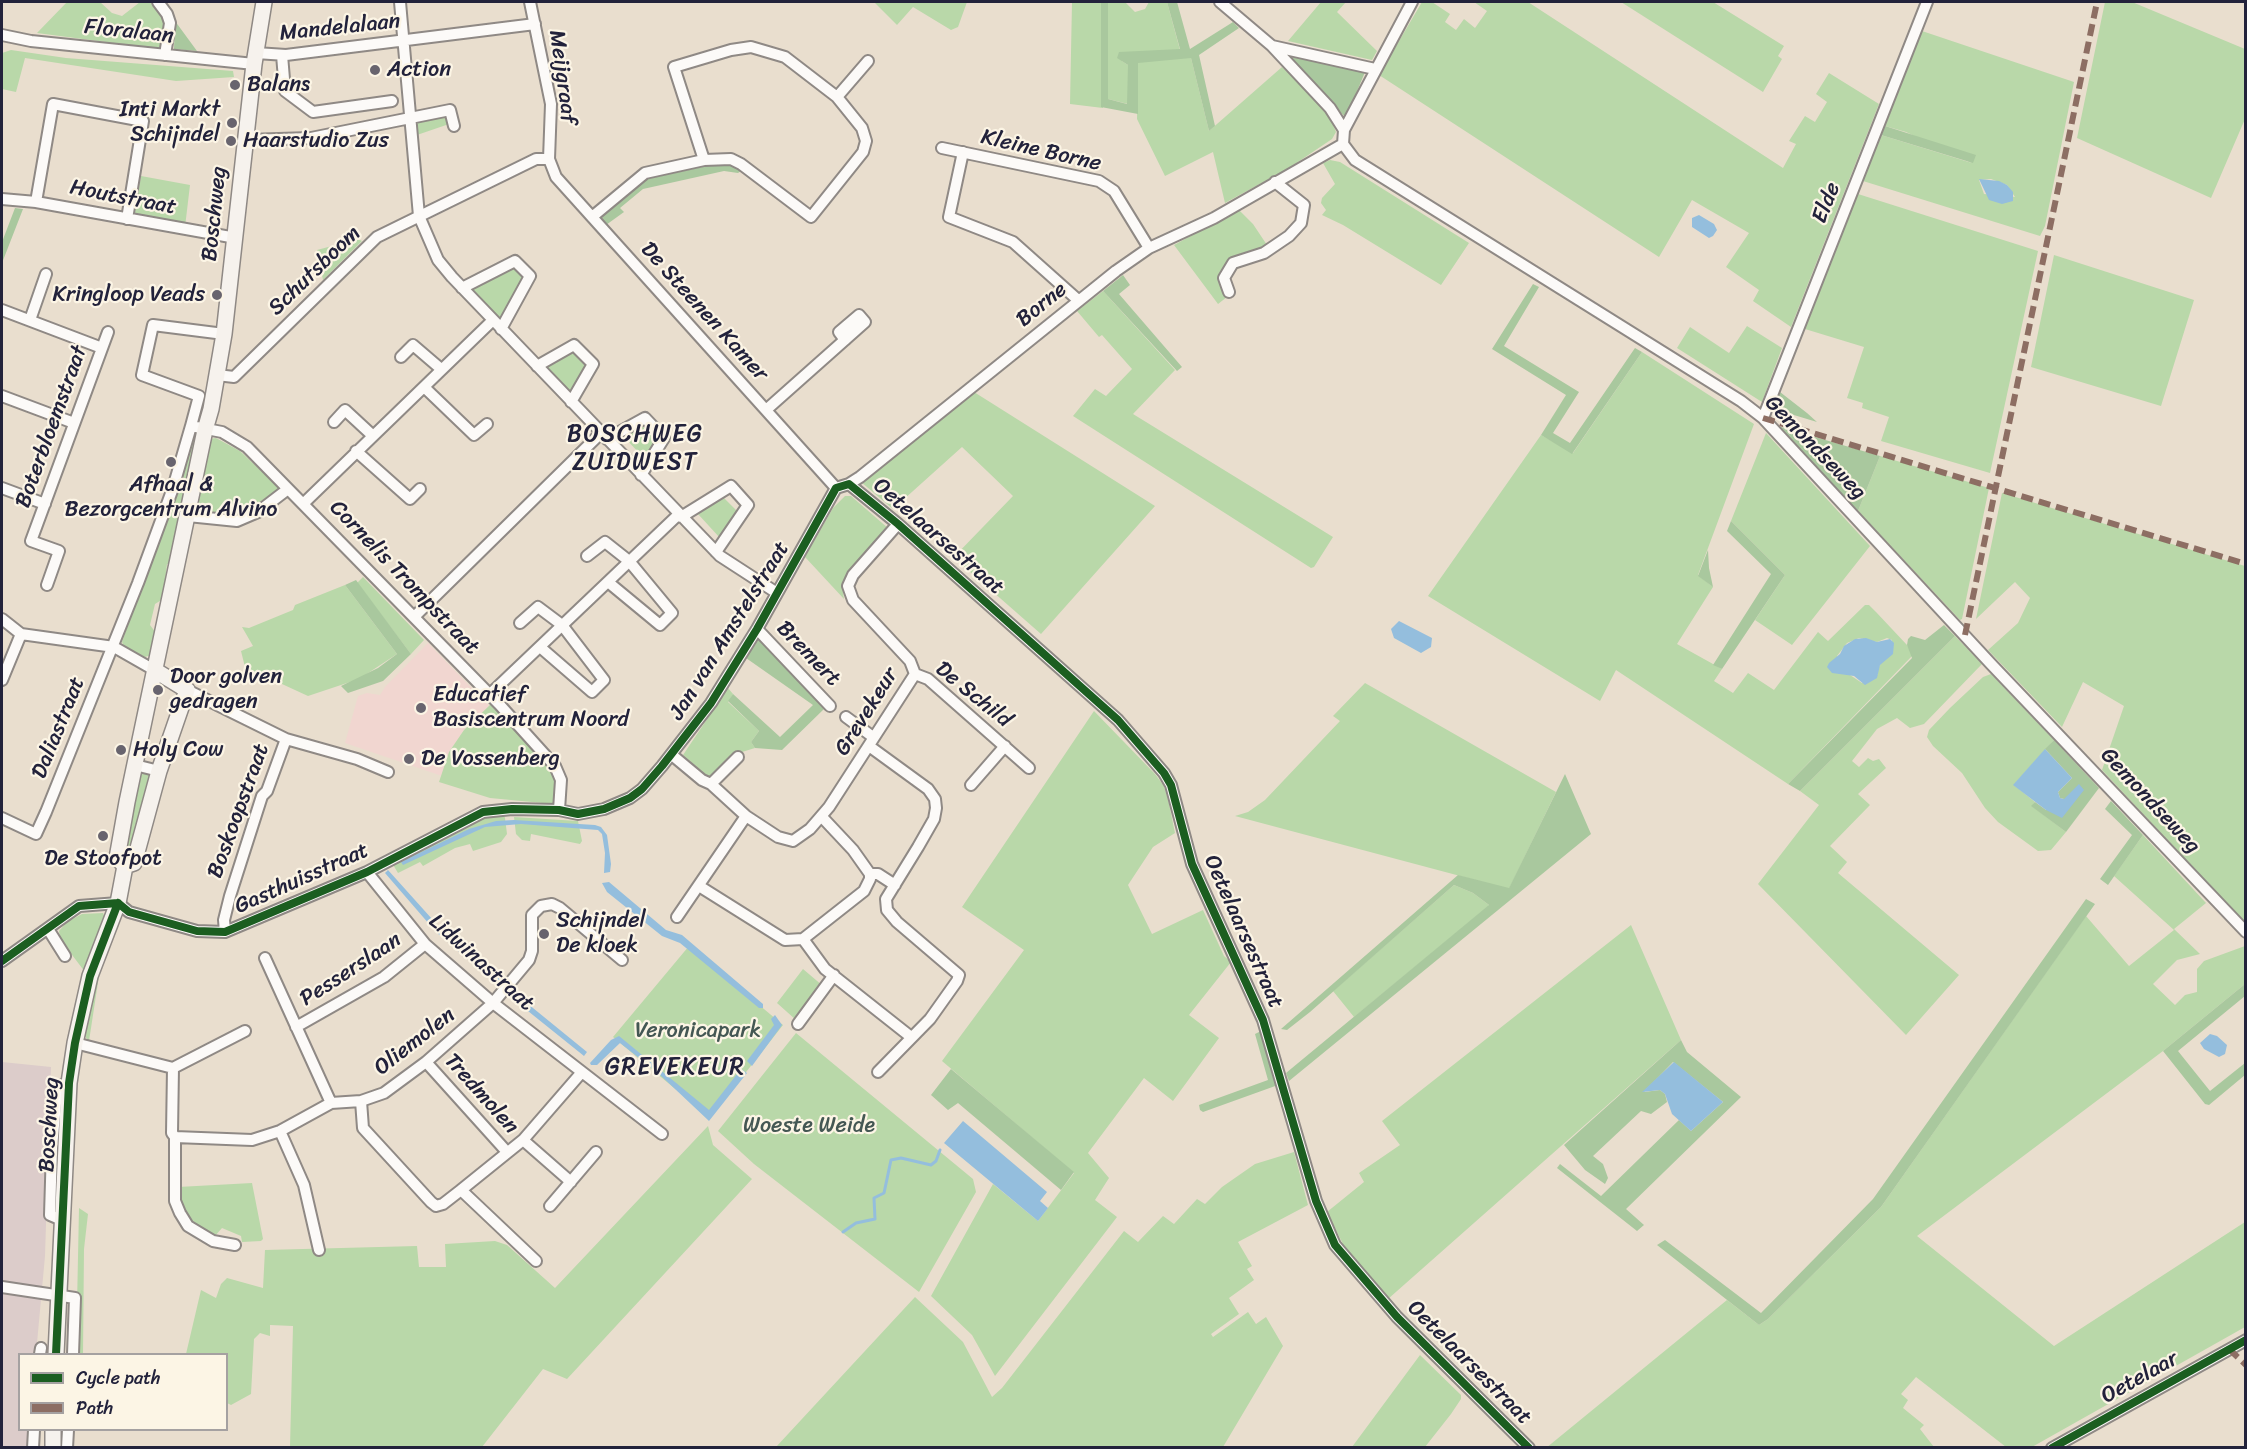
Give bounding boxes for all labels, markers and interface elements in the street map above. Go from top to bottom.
street label: Mandelalaan [278,9,402,47]
street label: Floralaan [83,14,175,50]
street label: Meijgraaf [542,28,582,126]
place label: Action [387,57,451,83]
marker: Action [368,63,382,77]
place label: Balans [247,72,310,98]
marker: Balans [228,78,242,92]
place label: Inti Markt Schijndel [119,97,220,148]
marker: Inti Markt Schijndel [225,116,239,130]
street label: Kleine Borne [978,124,1104,178]
place label: Haarstudio Zus [243,128,389,154]
marker: Haarstudio Zus [224,134,238,148]
street label: Boschweg [197,165,233,263]
street label: Houtstraat [68,175,178,221]
street label: Elde [1807,179,1847,227]
street label: Schutsboom [263,221,367,321]
street label: De Steenen Kamer [635,237,773,387]
street label: Borne [1011,277,1073,333]
place label: Kringloop Veads [53,282,205,308]
marker: Kringloop Veads [210,288,224,302]
street label: Boterbloemstraat [10,342,94,512]
street label: Gemondseweg [1759,390,1871,506]
district label: BOSCHWEG ZUIDWEST [567,421,703,477]
marker: Afhaal & Bezorgcentrum Alvino [164,455,178,469]
place label: Afhaal & Bezorgcentrum Alvino [65,472,277,524]
street label: Oetelaarsestraat [867,473,1009,601]
street label: Cornelis Trompstraat [323,495,485,661]
street label: Jan van Amstelstraat [664,537,796,725]
street label: Bremert [770,616,846,692]
street label: De Schild [930,656,1016,734]
street label: Grevekeur [830,663,904,761]
place label: Door golven gedragen [170,664,282,716]
street label: Daliastraat [27,673,91,783]
place label: Educatief Basiscentrum Noord [433,682,629,734]
marker: Door golven gedragen [151,683,165,697]
marker: Educatief Basiscentrum Noord [414,701,428,715]
place label: Holy Cow [133,737,223,763]
street label: Boskoopstraat [202,740,276,882]
marker: Holy Cow [114,743,128,757]
street label: Gemondseweg [2094,743,2206,859]
place label: De Vossenberg [421,746,560,772]
marker: De Vossenberg [402,752,416,766]
marker: De Stoofpot [96,829,110,843]
street label: Gasthuisstraat [231,838,373,920]
place label: De Stoofpot [44,846,162,872]
street label: Oetelaarsestraat [1197,851,1289,1013]
place label: Schijndel De kloek [556,908,646,960]
street label: Lidwinastraat [423,909,539,1017]
street label: Pesserslaan [295,927,407,1013]
marker: Schijndel De kloek [537,927,551,941]
street label: Oliemolen [369,1002,461,1082]
park label: Veronicapark [635,1018,761,1044]
street label: Tredmolen [438,1048,524,1140]
district label: GREVEKEUR [604,1054,746,1082]
street label: Boschweg [34,1077,66,1173]
park label: Woeste Weide [743,1113,875,1139]
street label: Oetelaarsestraat [1401,1295,1537,1431]
street label: Oetelaar [2097,1346,2183,1410]
legend [18,1353,228,1431]
text: Cycle path [76,1362,160,1394]
text: Path [76,1392,113,1424]

